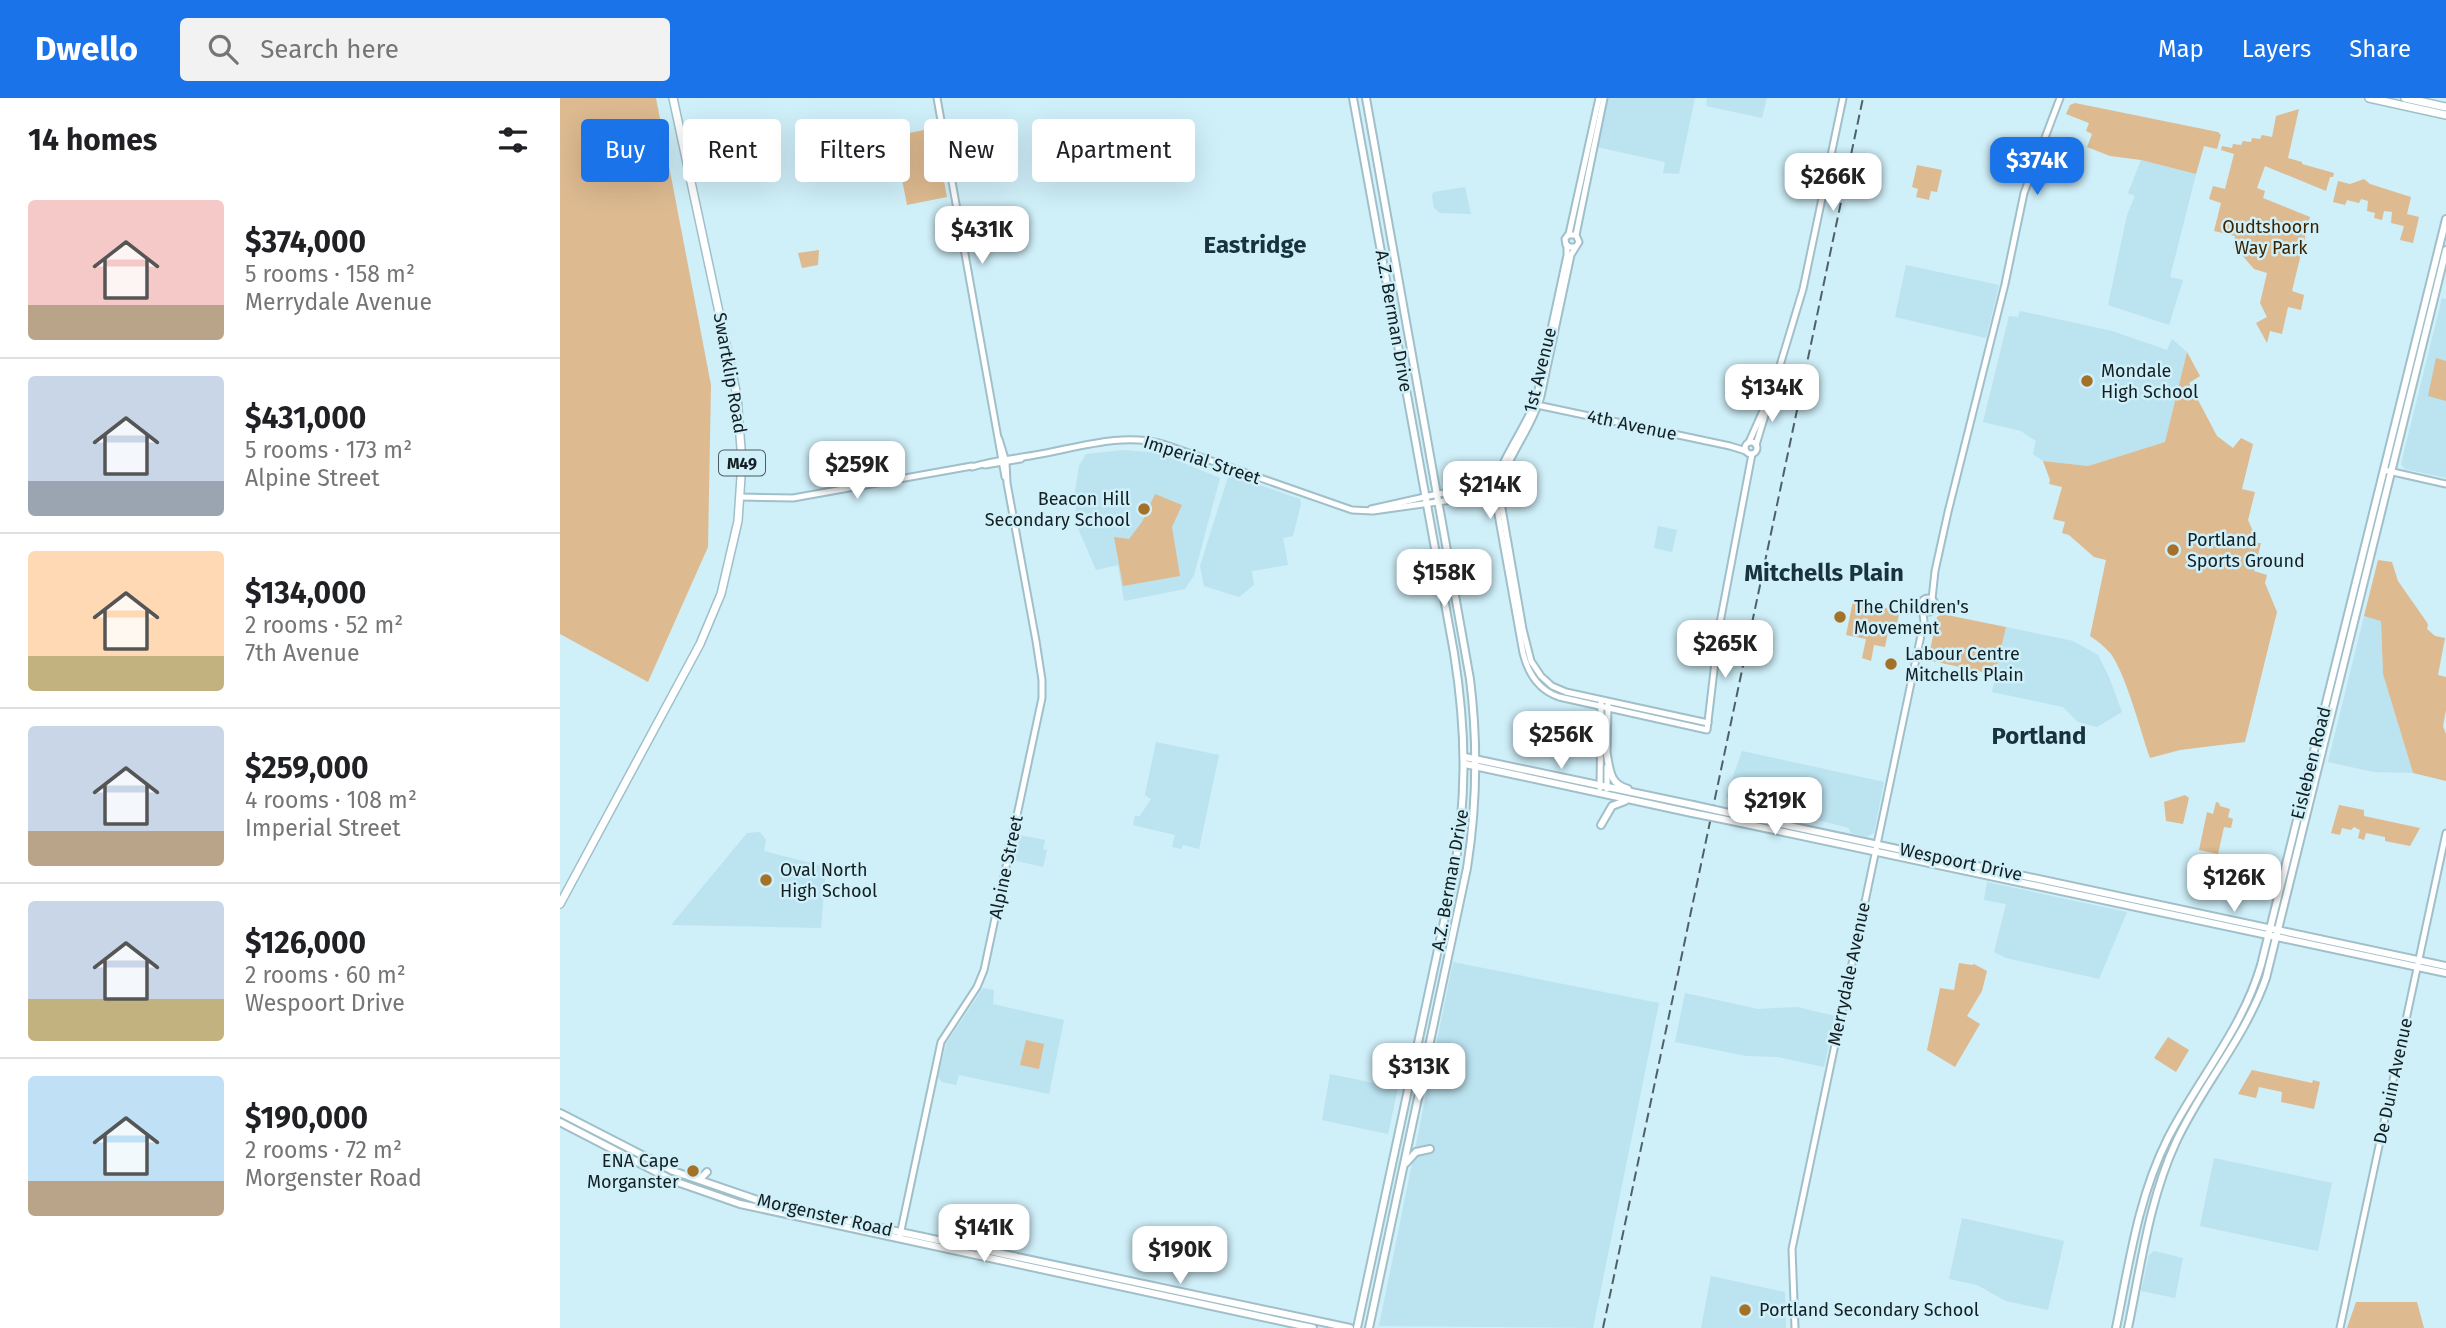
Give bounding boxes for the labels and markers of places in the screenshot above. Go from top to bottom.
pin: $374K [1988,138,2086,197]
pin: $266K [1784,153,1882,213]
pin: $431K [933,206,1031,266]
place label: Mondale High School [2101,360,2198,403]
pin: $134K [1723,364,1821,424]
marker: Mondale High School [2079,373,2095,389]
pin: $259K [808,442,906,501]
pin: $214K [1441,462,1539,521]
place label: Beacon Hill Secondary School [985,488,1130,531]
marker: Beacon Hill Secondary School [1136,501,1152,517]
place label: Portland Sports Ground [2187,529,2305,572]
marker: Portland Sports Ground [2165,542,2181,558]
pin: $158K [1395,550,1493,609]
place label: The Children's Movement [1854,596,1969,639]
marker: The Children's Movement [1832,609,1848,625]
pin: $265K [1676,620,1774,680]
place label: Labour Centre Mitchells Plain [1905,643,2024,686]
marker: Labour Centre Mitchells Plain [1883,656,1899,672]
pin: $256K [1512,712,1610,771]
pin: $219K [1726,778,1824,837]
pin: $126K [2185,854,2283,914]
place label: Oval North High School [780,859,877,902]
marker: Oval North High School [758,872,774,888]
pin: $313K [1370,1044,1468,1103]
place label: ENA Cape Morganster [587,1150,679,1193]
marker: ENA Cape Morganster [685,1163,701,1179]
pin: $141K [935,1204,1033,1264]
pin: $190K [1131,1226,1229,1286]
place label: Portland Secondary School [1759,1299,1979,1321]
marker: Portland Secondary School [1737,1302,1753,1318]

